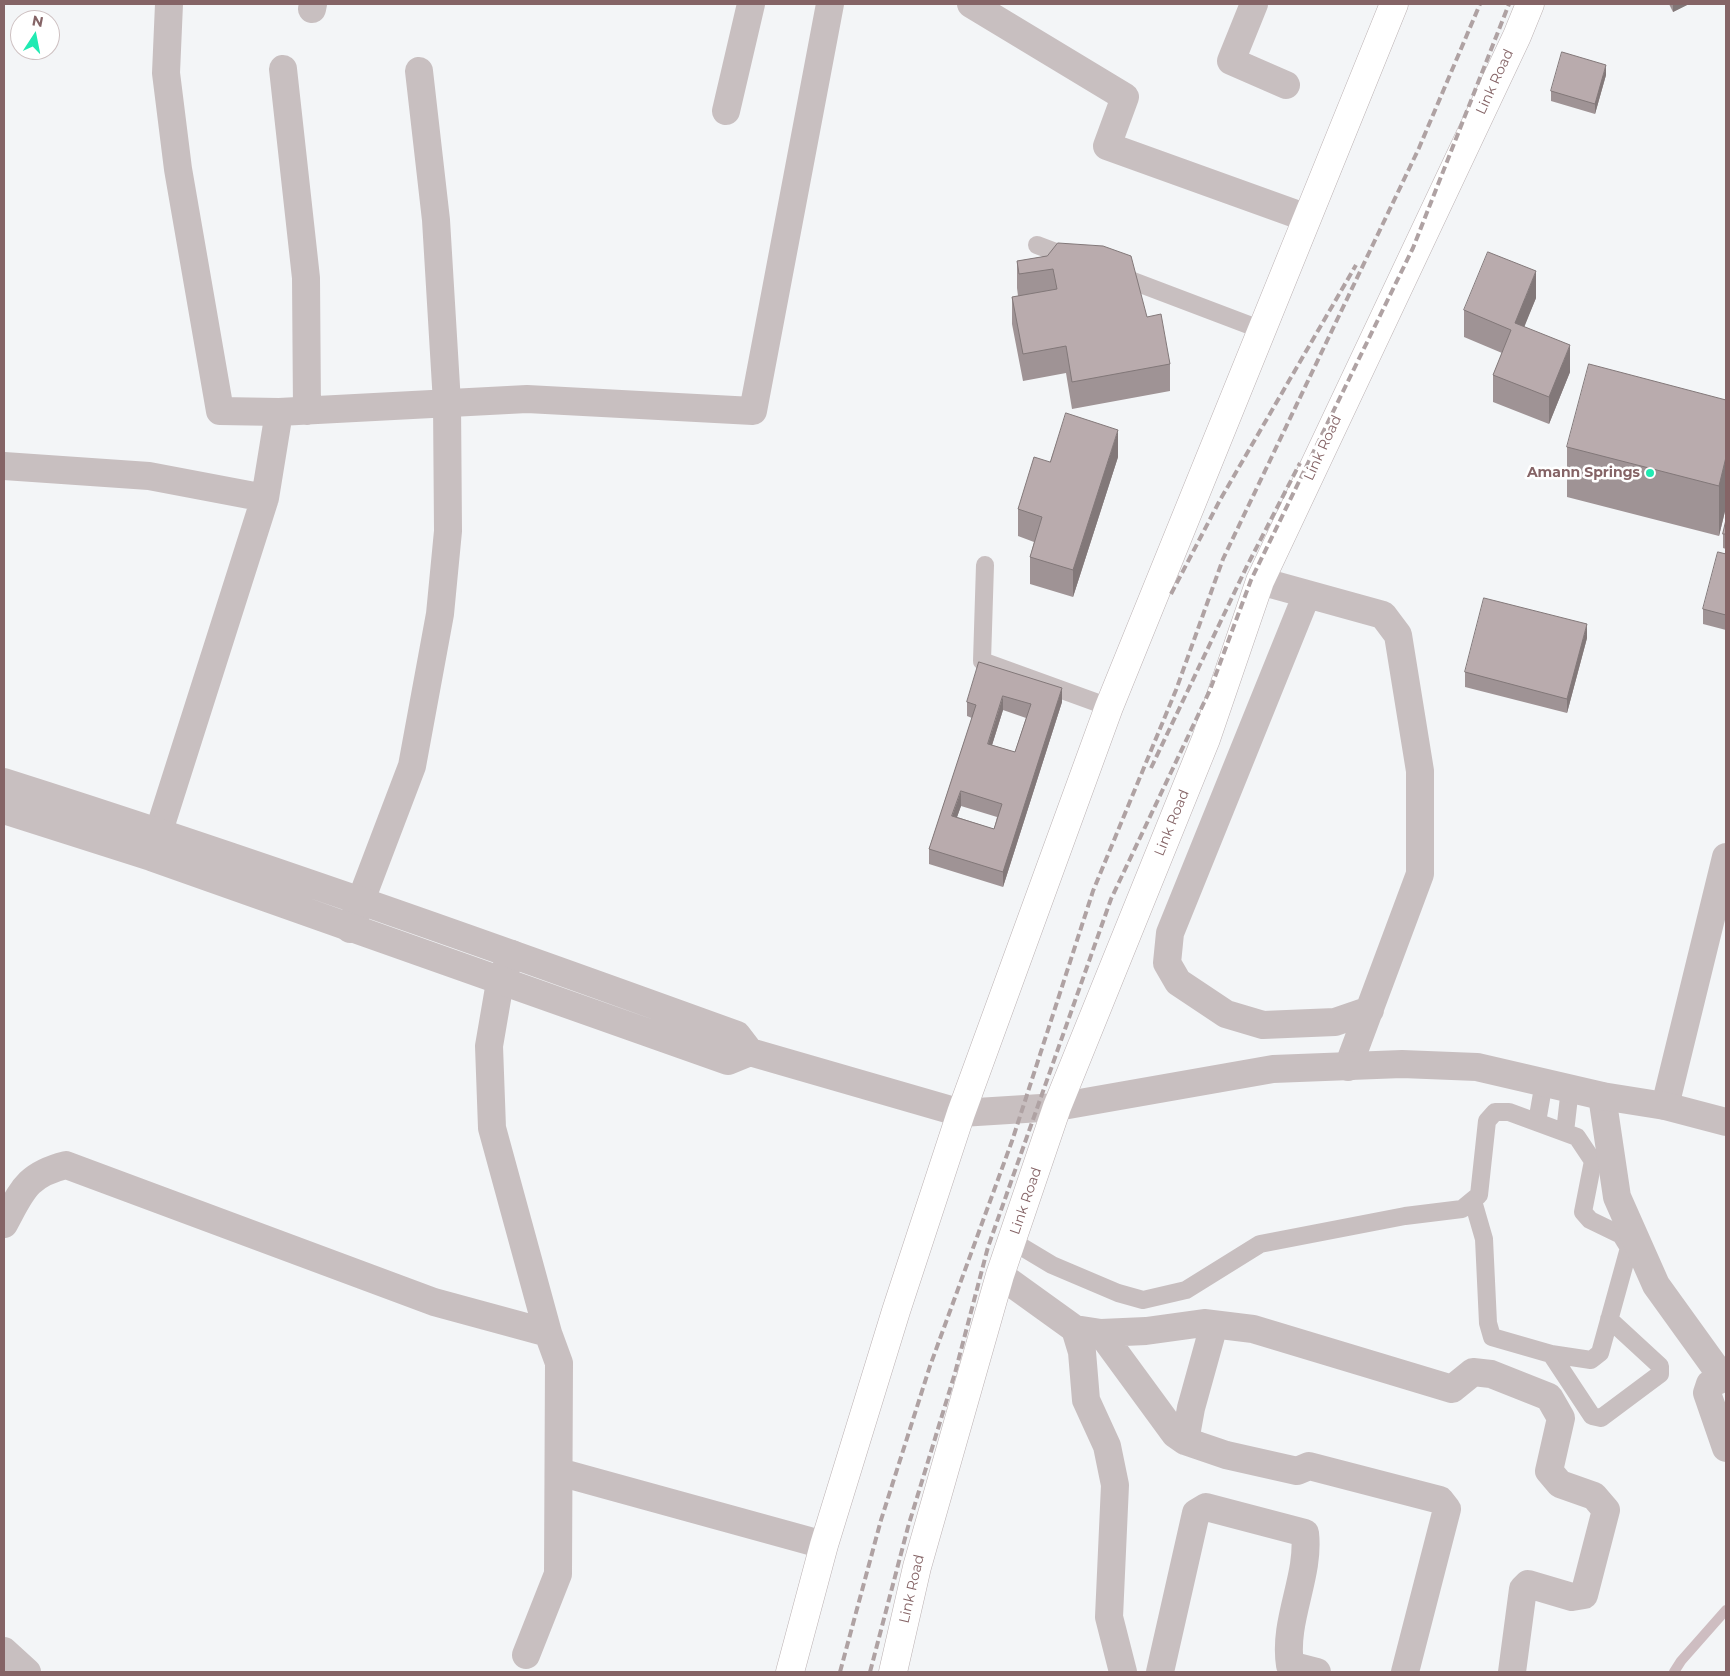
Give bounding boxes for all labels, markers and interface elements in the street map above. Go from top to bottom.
north arrow [10,10,60,60]
text: N [30,11,45,31]
street label: Link Road [1473,47,1517,117]
street label: Link Road [1301,413,1345,483]
place label: Amann Springs [1527,465,1640,481]
marker: Amann Springs [1644,467,1656,479]
street label: Link Road [1151,787,1193,859]
street label: Link Road [1007,1165,1045,1237]
street label: Link Road [896,1553,928,1625]

